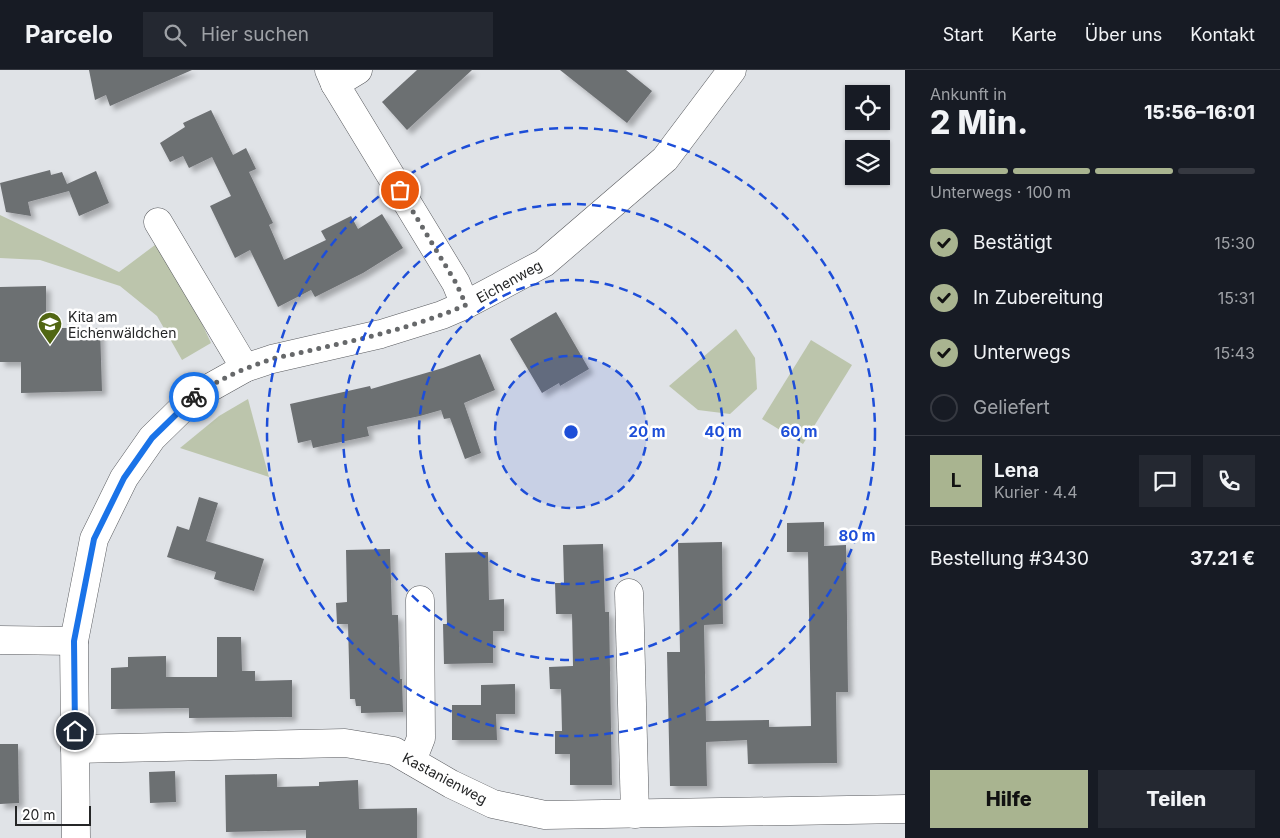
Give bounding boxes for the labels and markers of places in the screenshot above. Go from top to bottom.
pin [379,169,421,211]
place label: Kita am Eichenwäldchen [68,308,177,341]
school or university icon: Kita am Eichenwäldchen [37,311,63,345]
centre of rings [562,423,580,441]
pin [54,710,96,752]

